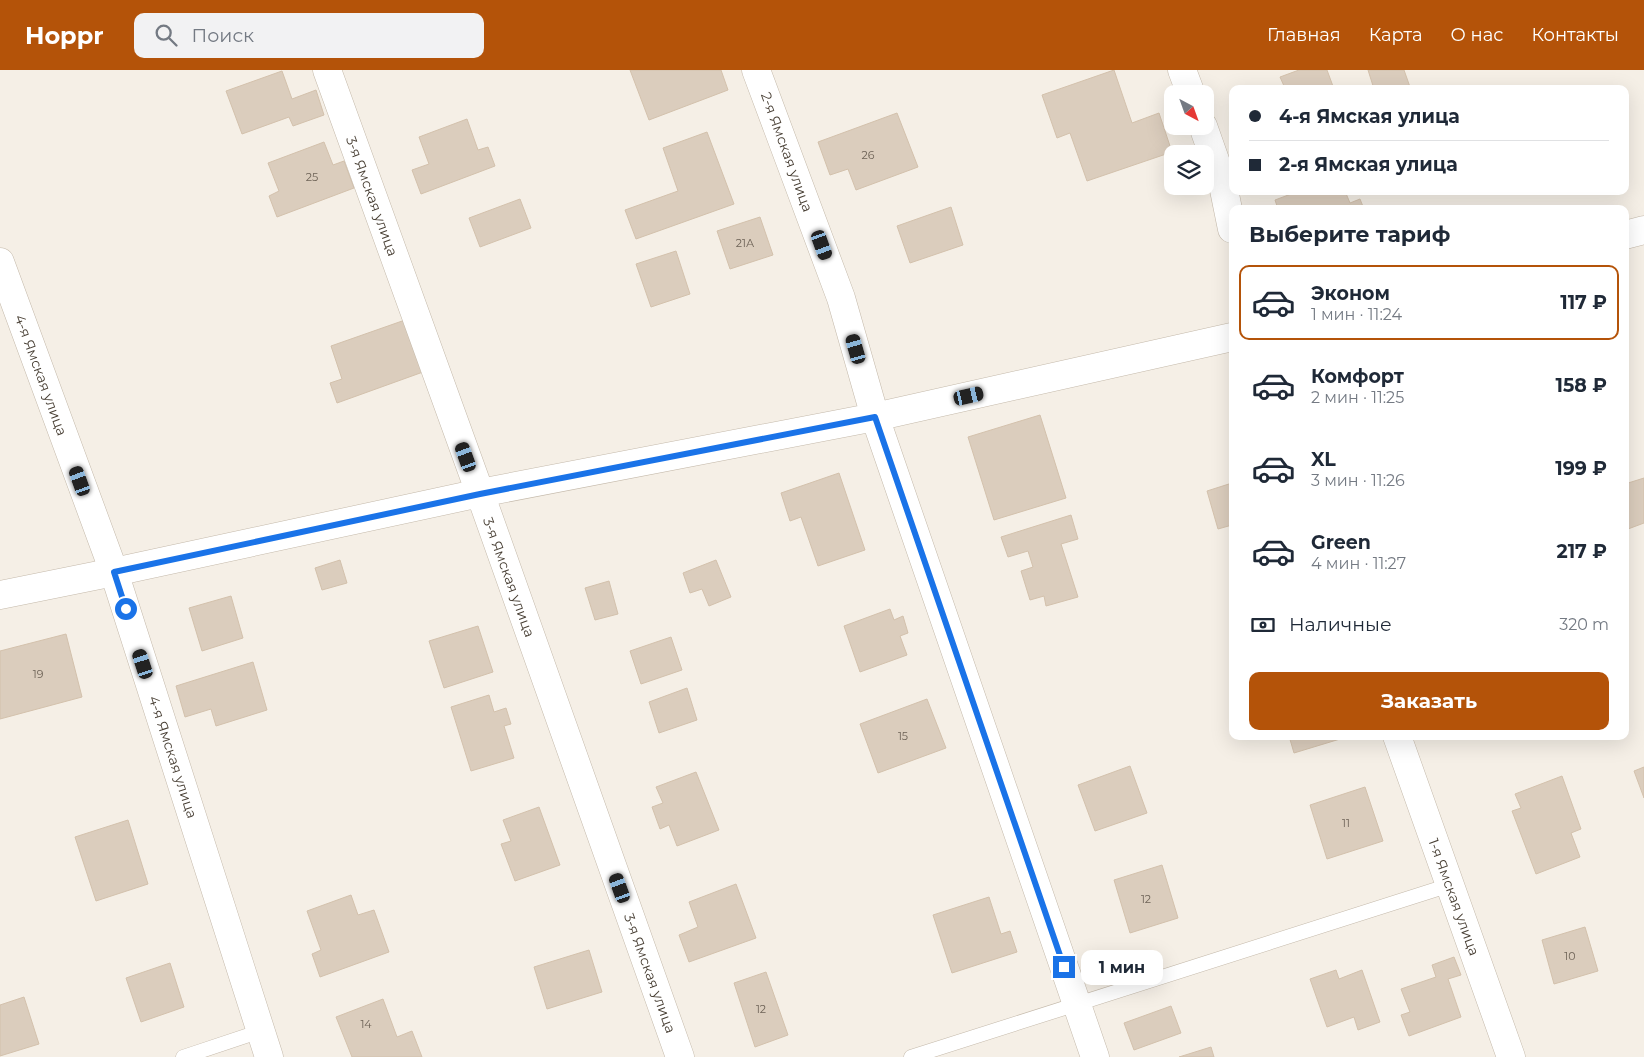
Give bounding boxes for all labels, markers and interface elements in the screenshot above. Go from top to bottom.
search box [134,13,484,58]
text: Hoppr [25,21,104,50]
icon: search [152,21,180,49]
text: Поиск [192,24,254,47]
text: Главная [1267,24,1341,46]
text: Карта [1369,24,1423,46]
text: О нас [1451,24,1503,46]
text: Контакты [1531,24,1619,46]
north arrow [1164,85,1214,135]
map controls [1164,85,1214,195]
street label: 2-я Ямская улица [757,90,817,214]
text: 4-я Ямская улица [1279,105,1460,128]
street label: 3-я Ямская улица [342,134,402,258]
button: layers [1164,145,1214,195]
house number: 26 [862,148,875,162]
text: 2-я Ямская улица [1279,153,1458,176]
house number: 25 [306,170,318,184]
text: Выберите тариф [1249,221,1450,248]
car [809,228,834,262]
house number: 21А [736,236,755,250]
icon: car [1251,280,1296,325]
text: Эконом [1311,282,1390,305]
text: 117 ₽ [1560,291,1607,314]
text: 1 мин · 11:24 [1311,305,1402,324]
street label: 4-я Ямская улица [11,312,71,438]
car [844,333,867,365]
icon: car [1251,363,1296,408]
text: Комфорт [1311,365,1404,388]
text: 158 ₽ [1556,374,1607,397]
car [952,385,985,407]
text: 2 мин · 11:25 [1311,388,1404,407]
car [453,440,478,474]
icon: car [1251,446,1296,491]
text: XL [1311,448,1336,471]
text: 199 ₽ [1555,457,1607,480]
car [67,464,92,498]
text: 3 мин · 11:26 [1311,471,1405,490]
street label: 3-я Ямская улица [479,515,539,639]
icon: car [1251,529,1296,574]
text: Green [1311,531,1371,554]
text: 217 ₽ [1556,540,1607,563]
text: 4 мин · 11:27 [1311,554,1406,573]
route start [115,598,137,620]
icon: cash [1249,611,1277,639]
text: Наличные [1289,613,1392,636]
text: 320 m [1559,615,1609,634]
car [131,647,154,681]
house number: 19 [33,667,44,681]
button: Заказать [1249,672,1609,730]
street label: 4-я Ямская улица [145,693,201,821]
house number: 15 [898,729,908,743]
house number: 11 [1342,816,1350,830]
street label: 1-я Ямская улица [1424,836,1484,958]
car [607,871,632,905]
house number: 12 [1141,892,1151,906]
street label: 3-я Ямская улица [620,911,680,1035]
house number: 10 [1564,949,1576,963]
callout: 1 мин [1082,950,1164,984]
route end [1053,956,1075,978]
text: 1 мин [1099,958,1145,977]
house number: 12 [756,1002,766,1016]
house number: 14 [360,1017,372,1031]

